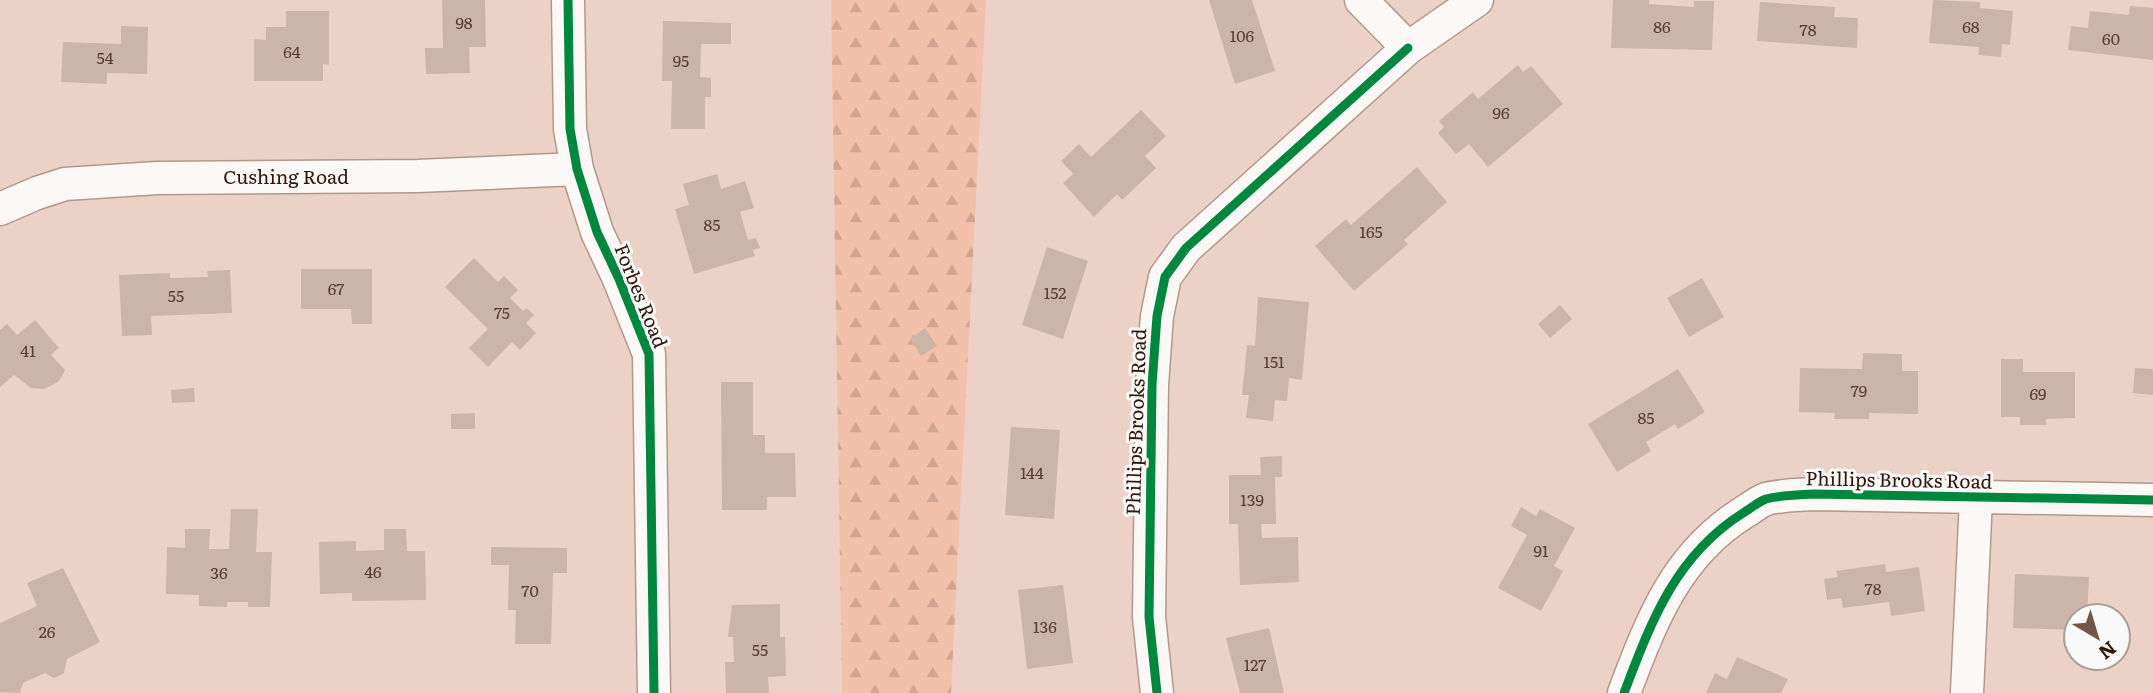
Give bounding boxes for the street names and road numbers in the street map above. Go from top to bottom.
street label: Cushing Road [223,162,349,190]
street label: Forbes Road [608,239,676,352]
street label: Phillips Brooks Road [1118,328,1152,516]
street label: Phillips Brooks Road [1805,463,1993,495]

